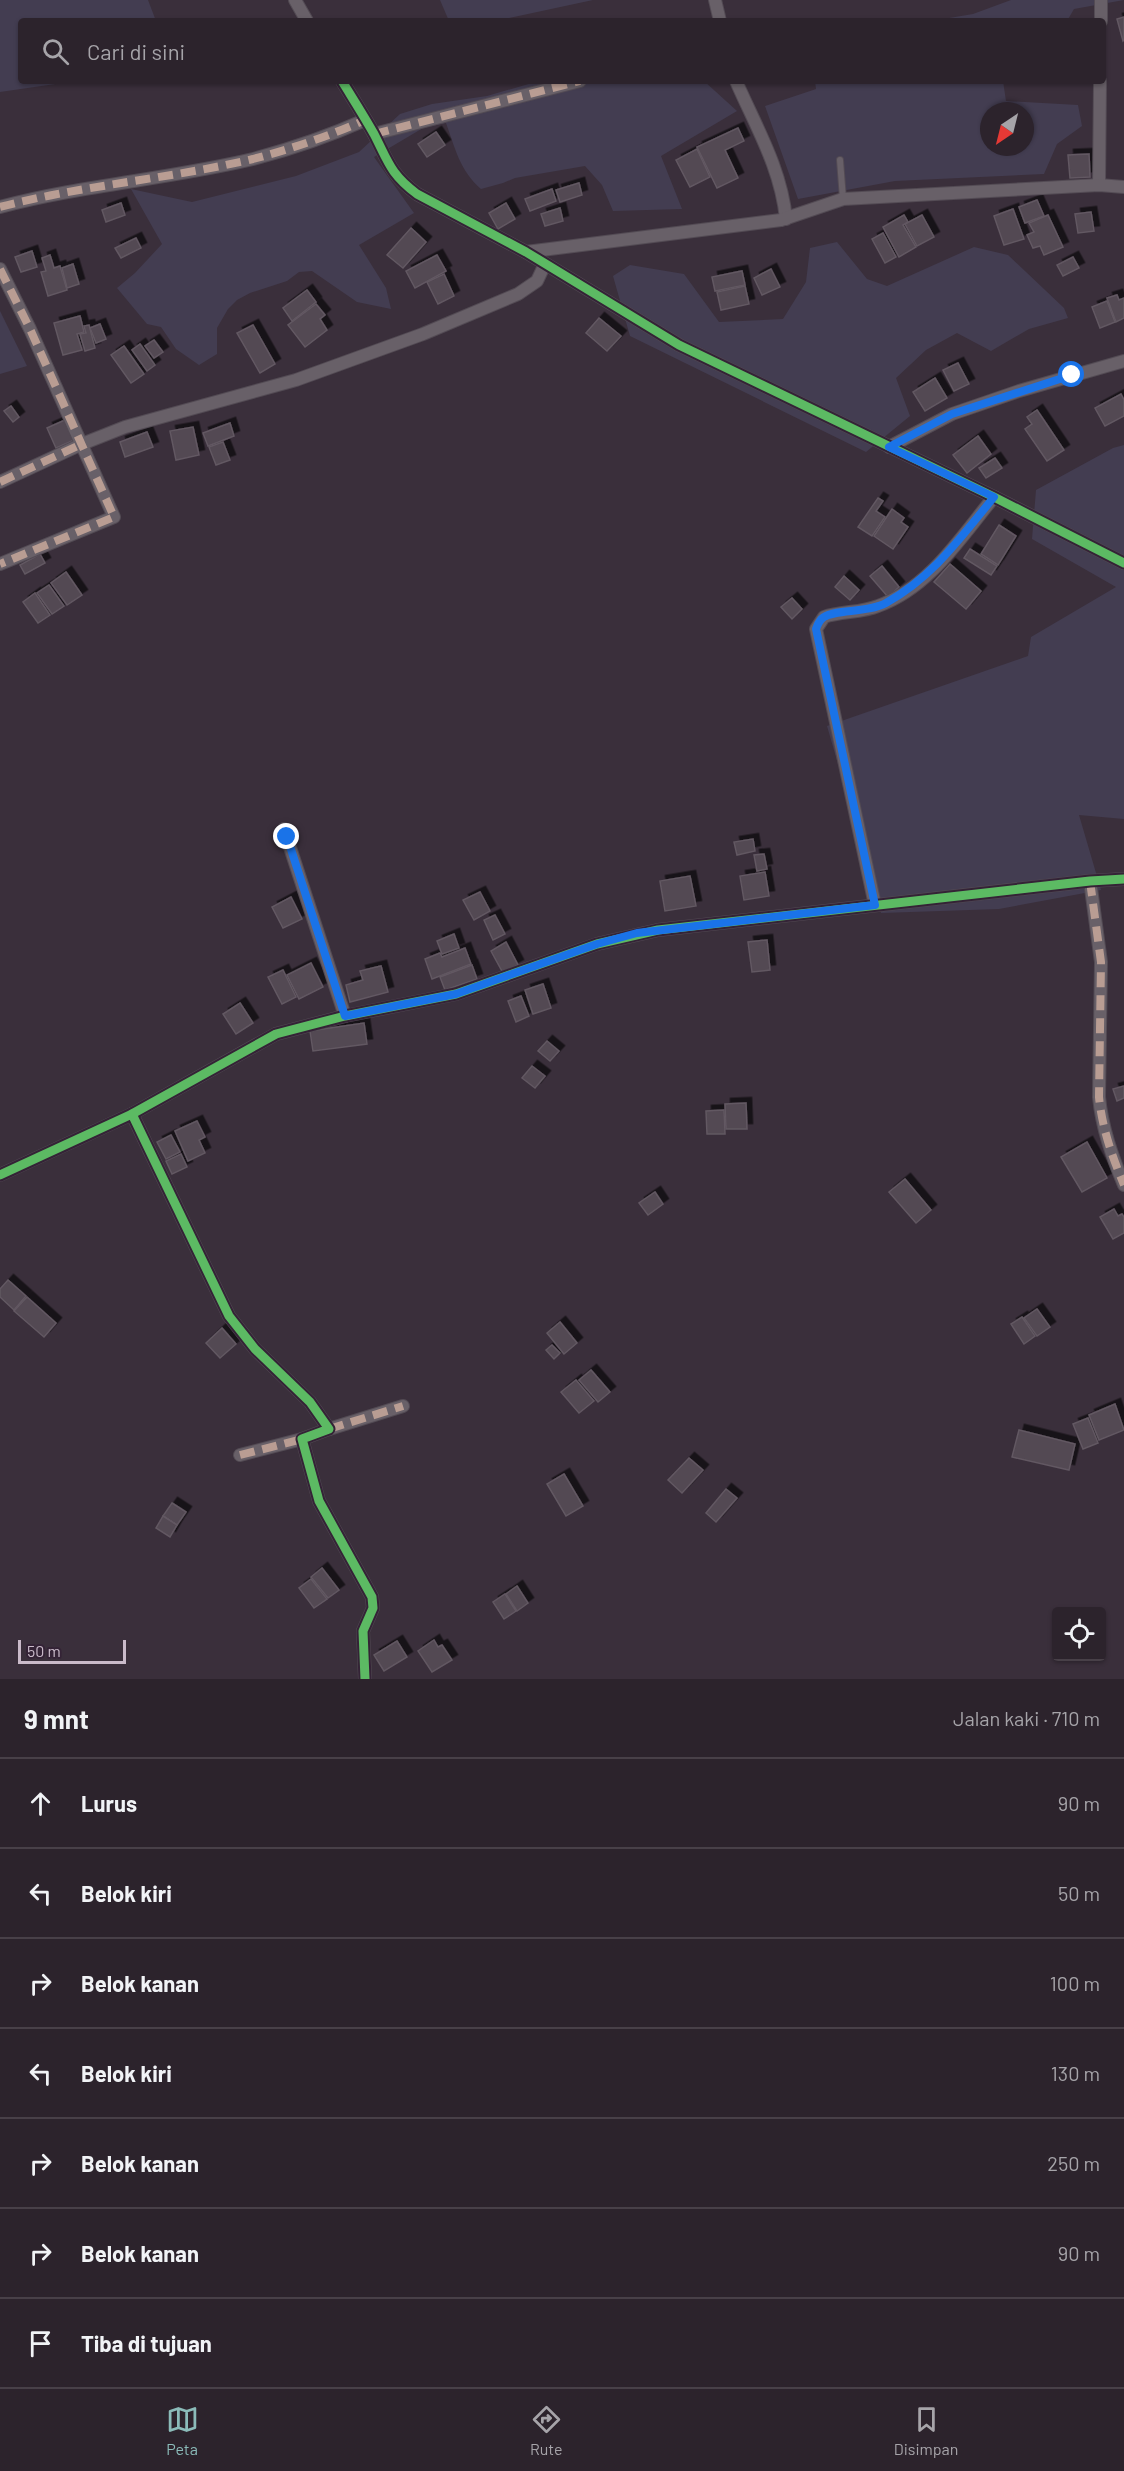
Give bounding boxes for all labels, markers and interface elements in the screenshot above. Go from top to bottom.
search box [18,18,1106,84]
icon: search [39,35,72,68]
text: Cari di sini [87,38,185,64]
north arrow [980,102,1034,156]
route start [1058,361,1084,387]
route end [273,823,299,849]
map controls [1052,1607,1106,1661]
button: locate [1052,1607,1106,1661]
scale bar [18,1637,126,1664]
text: 50 m [27,1641,61,1660]
text: 9 mnt [24,1703,89,1734]
text: Jalan kaki · 710 m [953,1706,1100,1730]
icon: ahead [24,1787,57,1820]
text: Lurus [81,1790,137,1816]
text: 90 m [1058,1791,1100,1815]
icon: left [24,1877,57,1910]
text: Belok kiri [81,1880,172,1906]
text: 50 m [1058,1881,1100,1905]
icon: right [24,1967,57,2000]
text: Belok kanan [81,1970,199,1996]
text: 100 m [1050,1971,1100,1995]
icon: left [24,2057,57,2090]
text: Belok kiri [81,2060,172,2086]
text: 130 m [1051,2061,1100,2085]
icon: right [24,2147,57,2180]
text: Belok kanan [81,2150,199,2176]
text: 250 m [1047,2151,1100,2175]
icon: right [24,2237,57,2270]
text: Belok kanan [81,2240,199,2266]
text: 90 m [1058,2241,1100,2265]
icon: arrive [24,2327,57,2360]
text: Tiba di tujuan [81,2330,212,2356]
tab: Peta [166,2403,199,2458]
tab: Rute [530,2403,563,2458]
tab: Disimpan [894,2403,958,2458]

